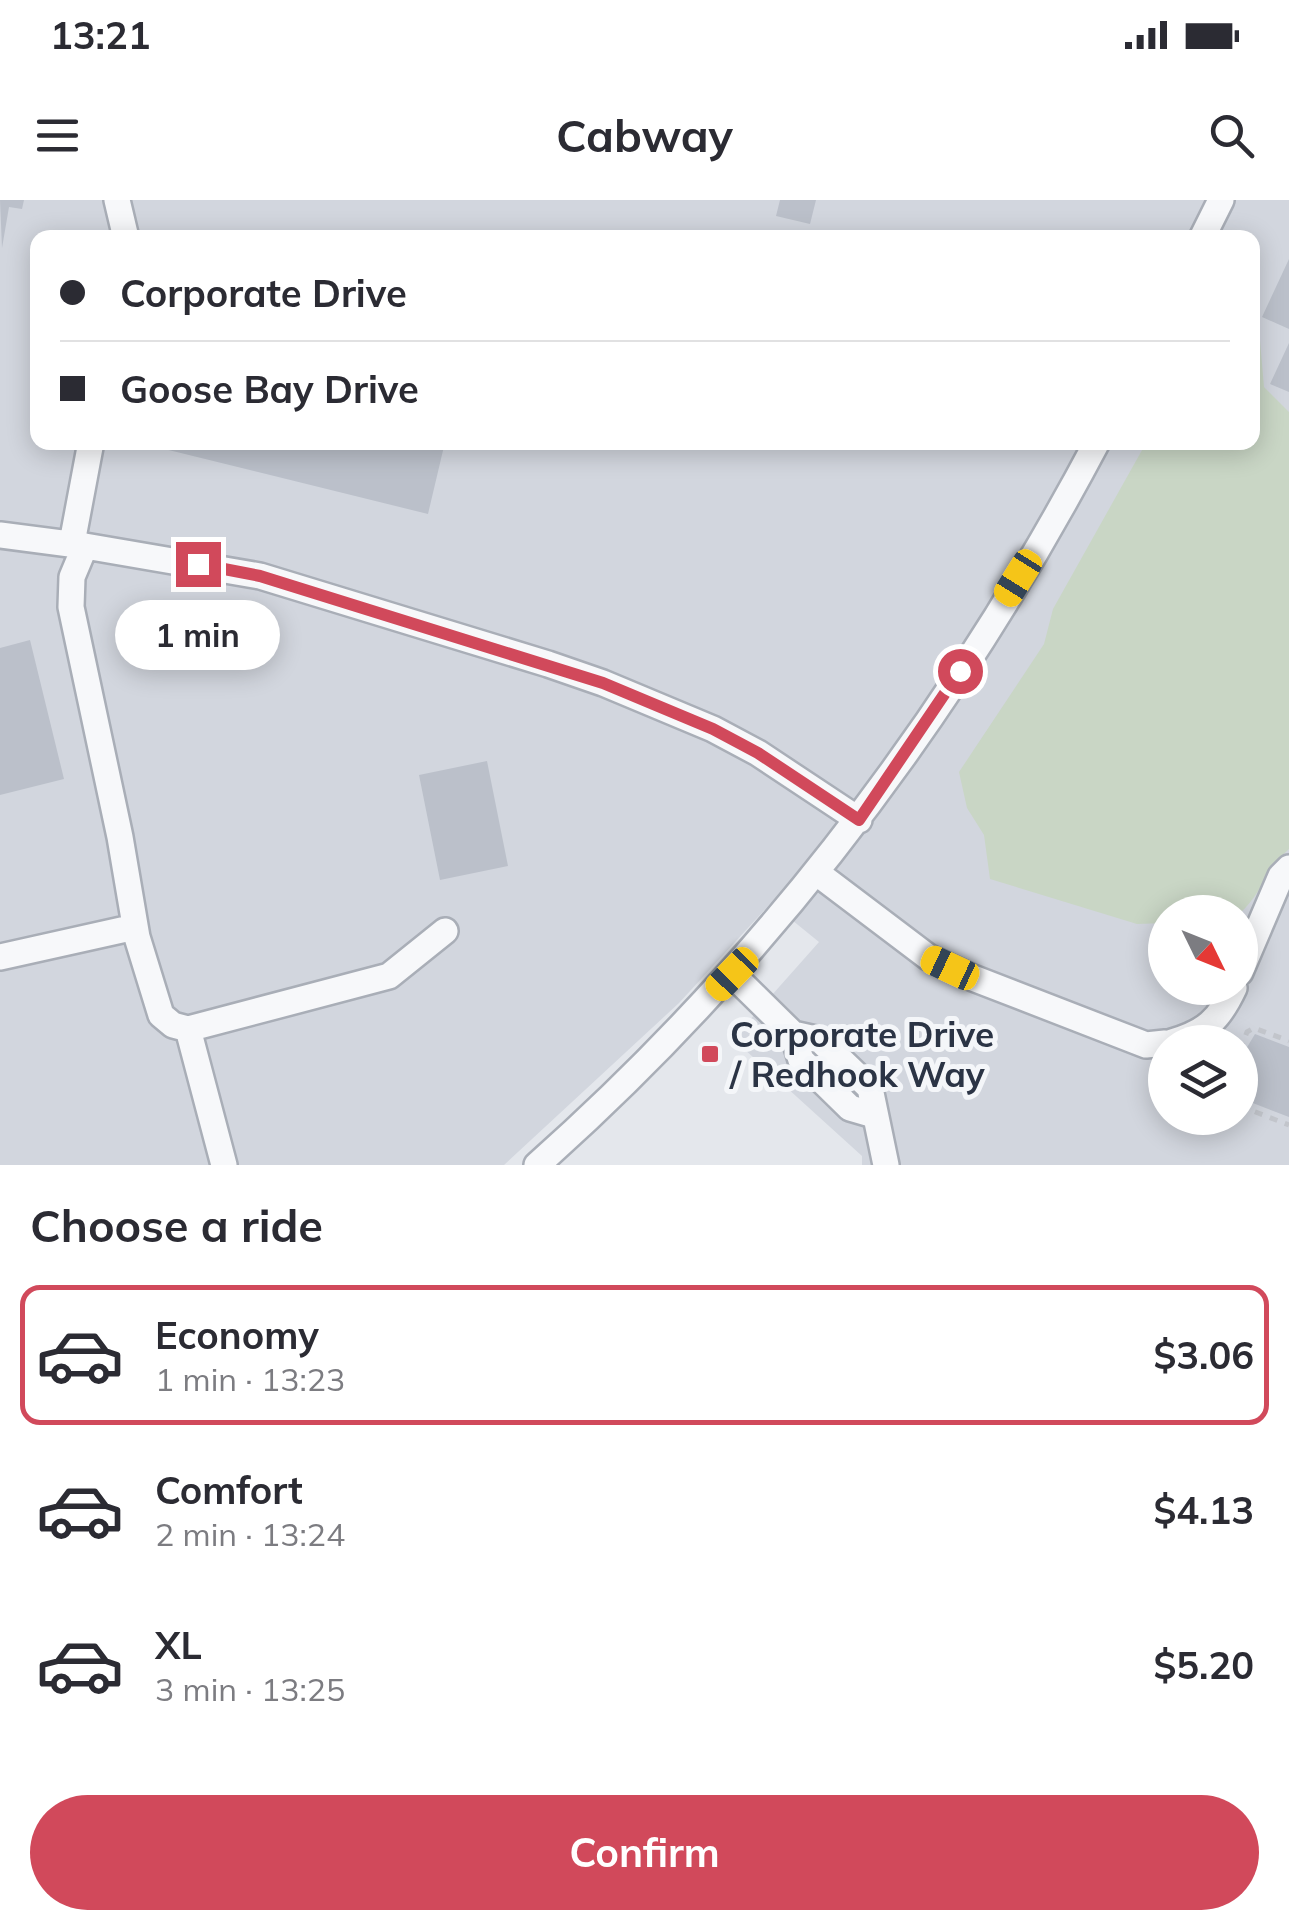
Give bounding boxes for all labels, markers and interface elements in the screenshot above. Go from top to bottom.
text: 13:21 [50,11,151,59]
text: Cabway [556,107,733,163]
icon: menu [30,108,85,163]
icon: search [1204,108,1259,163]
text: Corporate Drive [120,269,407,317]
text: Goose Bay Drive [120,365,419,413]
route end [176,542,221,587]
car [989,545,1047,611]
callout: 1 min [116,599,280,669]
text: 1 min [155,615,240,655]
route start [938,649,983,694]
north arrow [1148,895,1258,1005]
map controls [1148,895,1258,1135]
car [700,942,764,1006]
car [916,942,984,994]
place label: Corporate Drive / Redhook Way [729,1012,994,1096]
button: layers [1148,1025,1258,1135]
marker: Corporate Drive / Redhook Way [699,1043,721,1065]
text: Choose a ride [30,1197,323,1253]
icon: car [35,1310,125,1400]
text: Economy [155,1311,319,1359]
text: $3.06 [1153,1331,1254,1379]
text: 1 min · 13:23 [155,1359,345,1399]
icon: car [35,1465,125,1555]
text: Comfort [155,1466,303,1514]
text: $4.13 [1153,1486,1254,1534]
text: 2 min · 13:24 [155,1514,345,1554]
icon: car [35,1620,125,1710]
text: XL [155,1621,202,1669]
text: $5.20 [1153,1641,1254,1689]
text: 3 min · 13:25 [155,1669,345,1709]
button: Confirm [30,1795,1259,1910]

